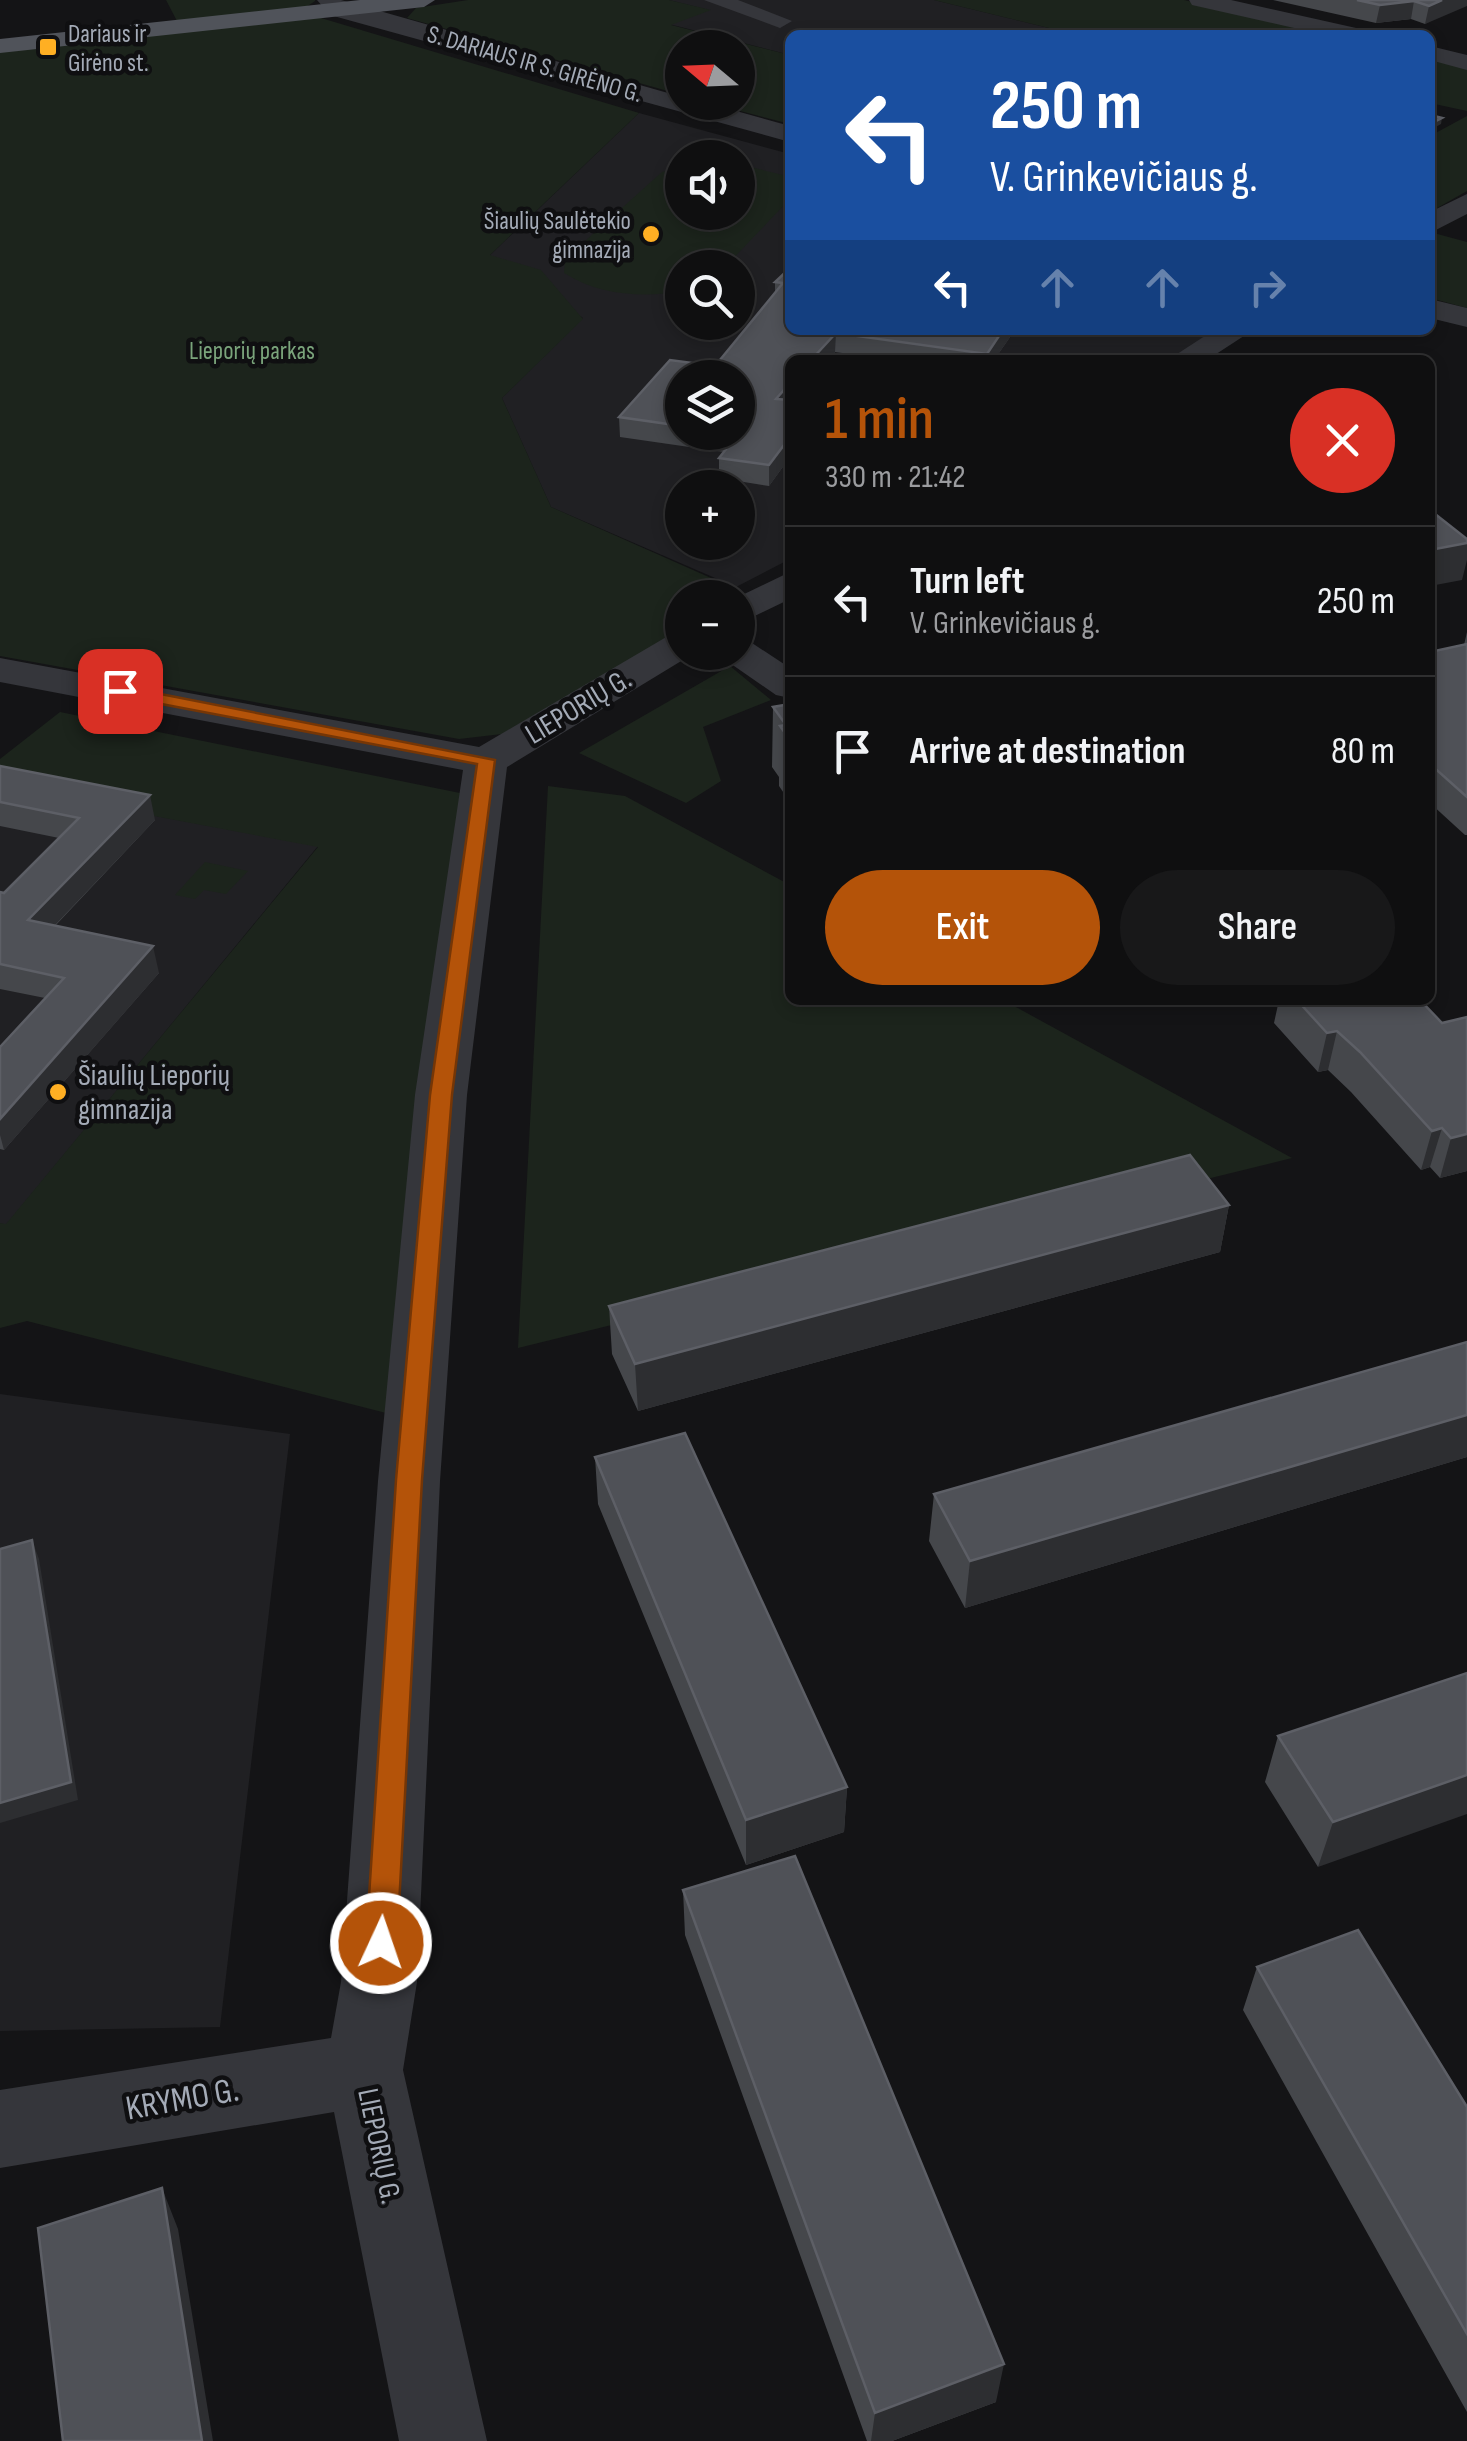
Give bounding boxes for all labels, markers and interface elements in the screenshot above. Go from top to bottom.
place label: Dariaus ir Girėno st. [68,19,149,79]
street label: S. DARIAUS IR S. GIRĖNO G. [424,19,646,110]
north arrow [665,30,755,120]
map controls [665,30,755,670]
marker: Dariaus ir Girėno st. [37,36,59,58]
text: 250 m [990,65,1142,149]
icon: left [825,70,955,200]
button: sound [665,140,755,230]
text: V. Grinkevičiaus g. [990,150,1258,205]
place label: Šiaulių Saulėtekio gimnazija [484,206,631,266]
marker: Šiaulių Saulėtekio gimnazija [640,223,662,245]
button: search [665,250,755,340]
icon: left [925,260,980,315]
icon: ahead [1030,260,1085,315]
icon: ahead [1135,260,1190,315]
icon: right [1240,260,1295,315]
park label: Lieporių parkas [189,336,315,367]
button: layers [665,360,755,450]
text: 1 min [825,384,934,456]
button: close [1290,388,1395,493]
text: 330 m · 21:42 [825,458,966,497]
button: + [665,470,755,560]
text: Turn left [910,559,1024,604]
icon: left [825,574,880,629]
text: 250 m [1317,579,1395,624]
button: − [665,580,755,670]
text: V. Grinkevičiaus g. [910,604,1100,643]
pin [78,649,163,734]
street label: LIEPORIŲ G. [519,661,638,752]
icon: arrive [93,664,148,719]
icon: arrive [825,724,880,779]
text: Arrive at destination [910,729,1185,774]
text: 80 m [1331,729,1395,774]
button: Exit [825,870,1100,985]
button: Share [1120,870,1395,985]
place label: Šiaulių Lieporių gimnazija [78,1058,230,1128]
marker: Šiaulių Lieporių gimnazija [47,1081,69,1103]
position arrow [329,1891,433,1995]
street label: KRYMO G. [123,2068,242,2131]
street label: LIEPORIŲ G. [349,2085,409,2207]

